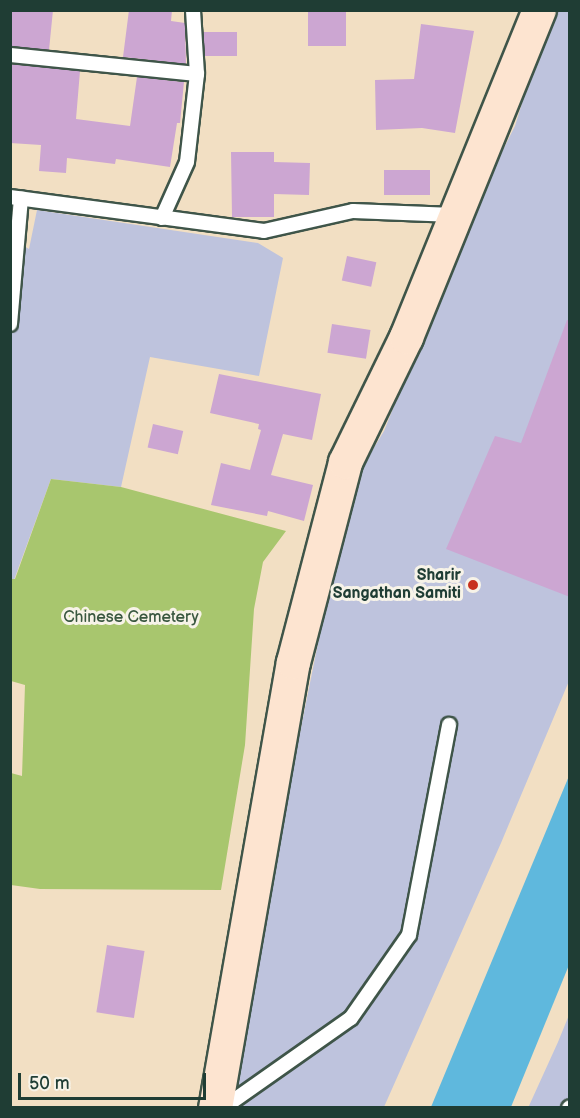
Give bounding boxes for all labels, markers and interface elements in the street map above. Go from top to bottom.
place label: Sharir Sangathan Samiti [333,566,461,604]
marker: Sharir Sangathan Samiti [466,578,480,592]
park label: Chinese Cemetery [63,608,199,628]
scale bar [21,1061,208,1099]
text: 50 m [29,1073,70,1094]

